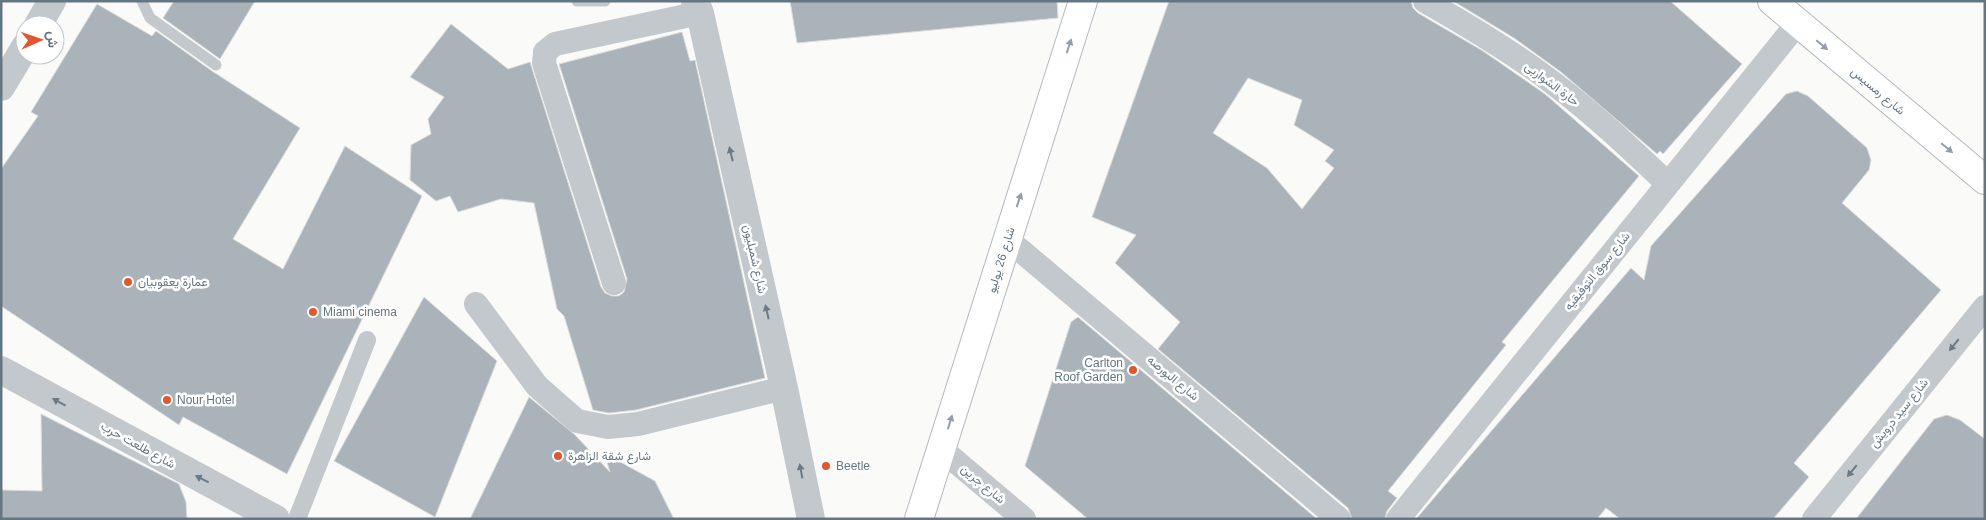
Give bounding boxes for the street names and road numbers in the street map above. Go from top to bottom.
street label: حارة الشواربى [1522,59,1582,110]
street label: شارع رمسيس [1847,64,1908,119]
street label: شارع شمبليون [738,223,770,295]
street label: شارع 26 يوليو [984,226,1020,295]
street label: شارع سوق التوفيقيه [1561,229,1634,314]
street label: شارع البورصه [1143,353,1201,405]
street label: شارع سيد درويش [1867,376,1933,452]
street label: شارع طلعت حرب [97,419,178,473]
street label: شارع جرين [957,462,1008,508]

